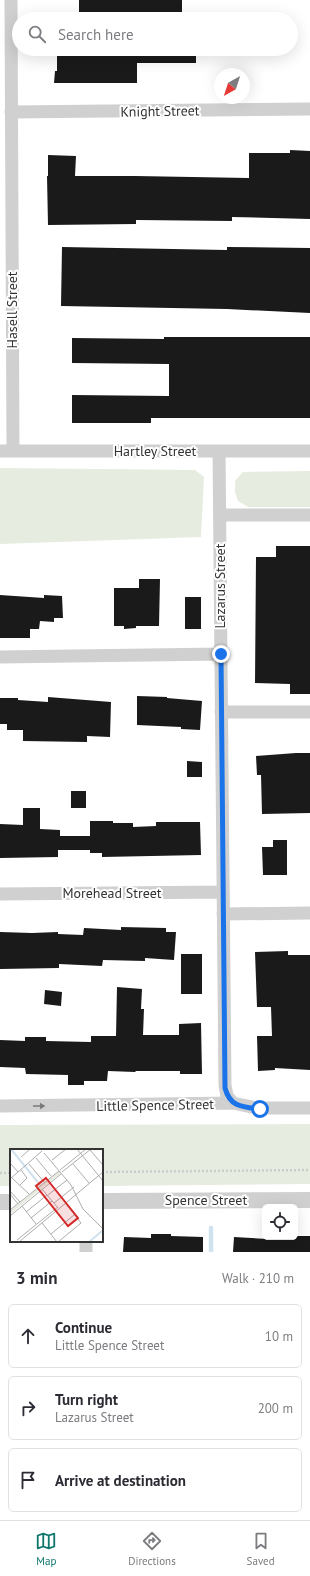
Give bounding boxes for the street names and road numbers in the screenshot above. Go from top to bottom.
street label: Knight Street [120,101,200,121]
street label: Hasell Street [3,271,21,349]
street label: Hartley Street [114,442,197,460]
street label: Lazarus Street [211,543,229,628]
street label: Morehead Street [62,884,162,902]
street label: Little Spence Street [96,1095,214,1115]
street label: Spence Street [165,1191,247,1209]

